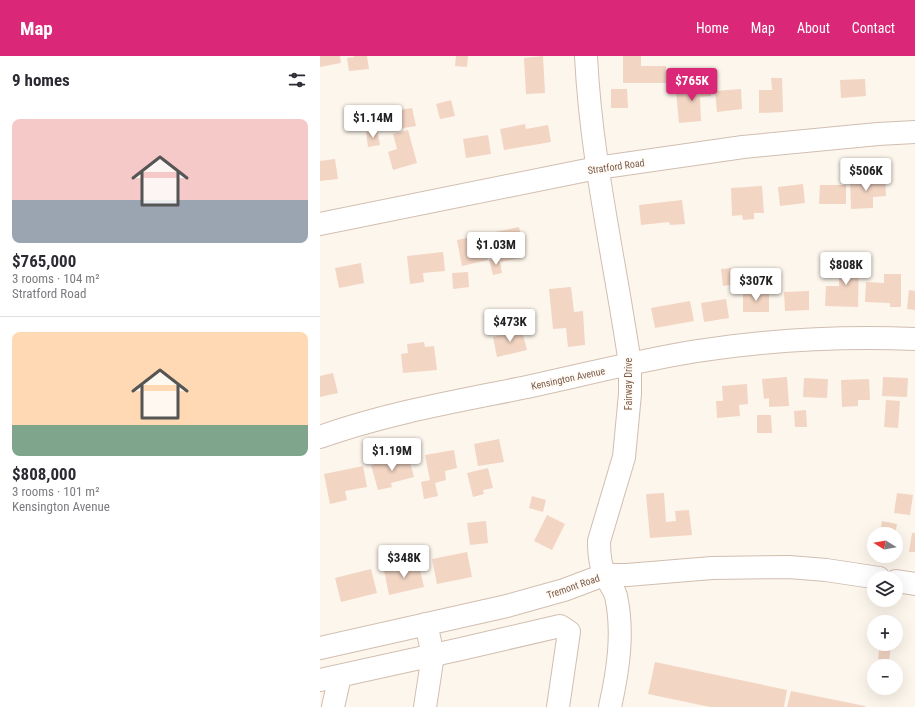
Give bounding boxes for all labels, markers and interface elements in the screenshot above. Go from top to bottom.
text: Map [20,17,53,40]
text: Home [696,20,729,36]
text: Map [751,20,775,36]
text: About [797,20,830,36]
text: Contact [852,20,895,36]
pin: $765K [664,68,720,102]
icon: filters [286,69,308,91]
text: 9 homes [12,70,70,90]
text: $765K [675,73,709,88]
pin: $1.14M [340,105,406,139]
text: $1.14M [353,110,393,125]
icon: home [124,145,196,217]
street label: Stratford Road [587,157,645,176]
pin: $506K [838,158,894,192]
text: $506K [849,163,883,178]
pin: $1.03M [463,232,529,266]
text: $1.03M [476,237,516,252]
text: $765,000 [12,251,76,271]
pin: $808K [818,252,874,286]
text: $808K [829,257,863,272]
pin: $307K [728,268,784,302]
text: 3 rooms · 104 m² [12,271,99,286]
text: $307K [739,273,773,288]
text: Stratford Road [12,286,86,301]
pin: $473K [482,309,538,343]
text: $473K [493,314,527,329]
street label: Fairway Drive [623,357,634,410]
icon: home [124,358,196,430]
street label: Kensington Avenue [530,365,606,392]
pin: $1.19M [359,438,425,472]
text: $1.19M [372,443,412,458]
text: $808,000 [12,464,76,484]
text: 3 rooms · 101 m² [12,484,99,499]
text: Kensington Avenue [12,499,110,514]
north arrow [867,527,903,563]
map controls [867,527,903,695]
pin: $348K [376,545,432,579]
text: $348K [387,550,421,565]
button: layers [867,571,903,607]
street label: Tremont Road [545,572,601,601]
button: + [867,615,903,651]
button: − [867,659,903,695]

